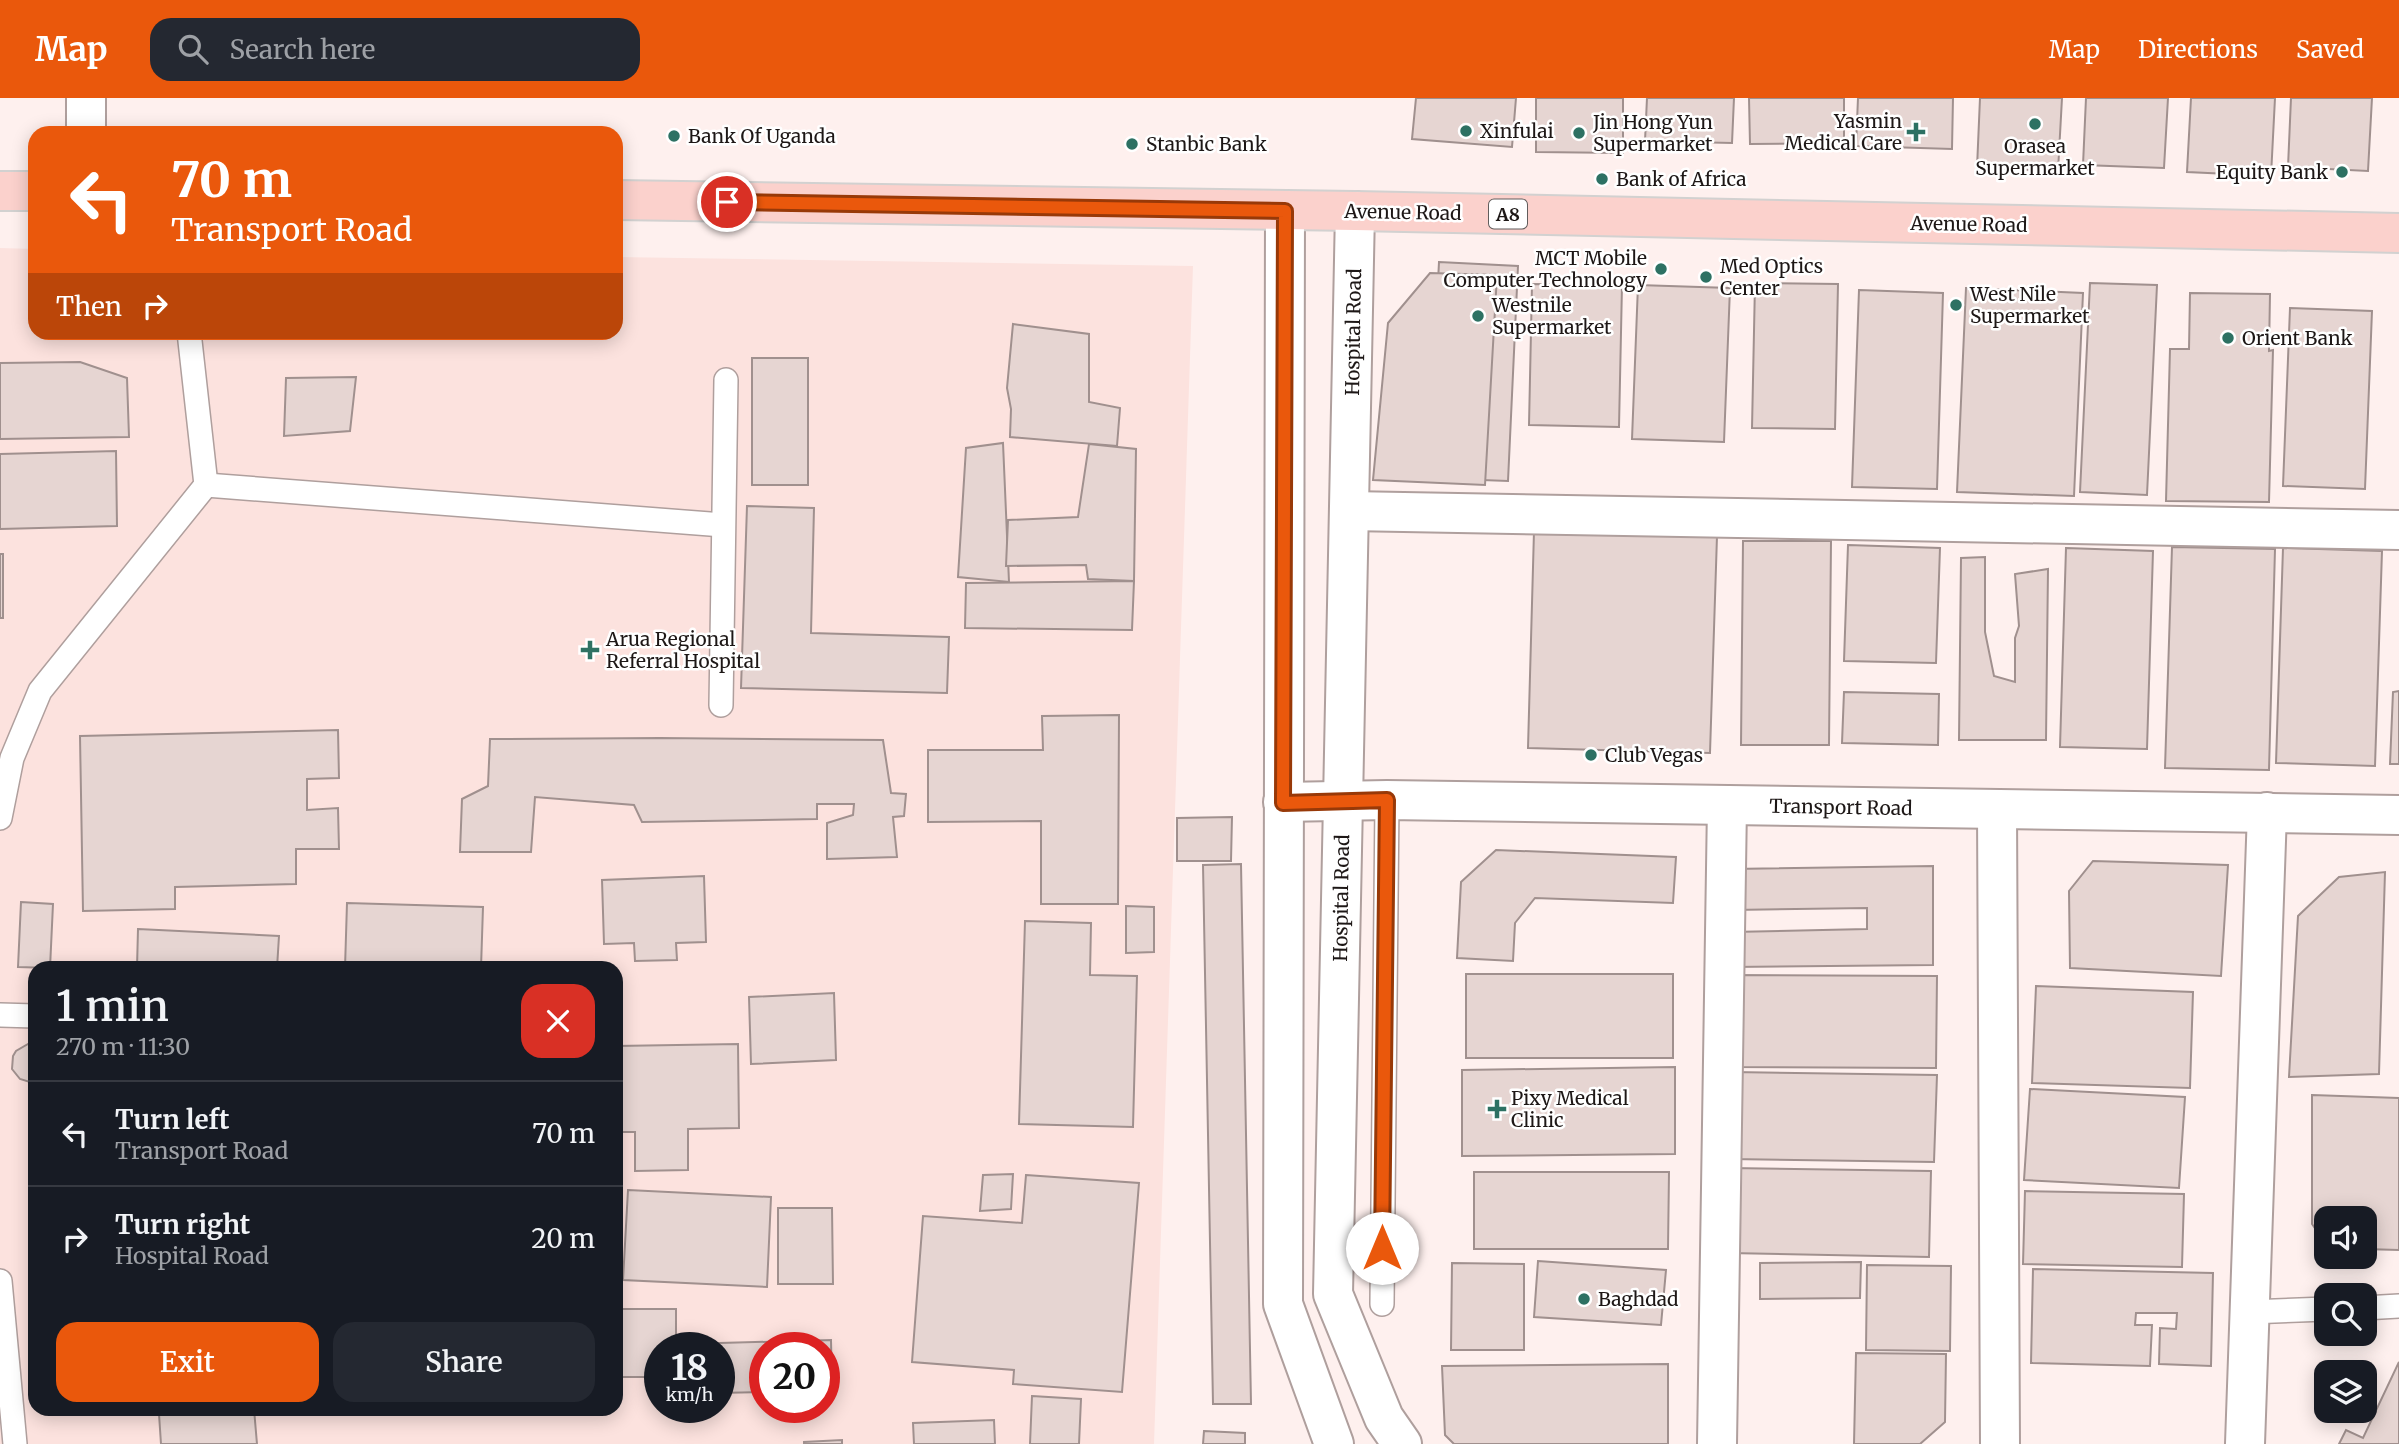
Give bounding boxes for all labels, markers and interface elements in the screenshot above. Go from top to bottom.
search box [150,18,640,81]
text: Map [35,29,108,70]
icon: search [174,30,212,68]
text: Search here [230,33,375,66]
text: Map [2049,34,2100,65]
text: Directions [2138,34,2258,65]
text: Saved [2296,34,2364,65]
place label: Yasmin Medical Care [1785,109,1902,155]
place label: Jin Hong Yun Supermarket [1592,110,1713,156]
marker: Orasea Supermarket [2027,116,2043,132]
place label: Xinfulai [1480,119,1554,143]
marker: Xinfulai [1458,123,1474,139]
place label: Bank Of Uganda [688,124,836,148]
marker: Yasmin Medical Care [1908,124,1924,140]
marker: Jin Hong Yun Supermarket [1571,125,1587,141]
marker: Bank Of Uganda [666,128,682,144]
place label: Stanbic Bank [1146,132,1267,156]
place label: Orasea Supermarket [1975,134,2095,180]
marker: Stanbic Bank [1124,136,1140,152]
text: 70 m [171,149,292,210]
icon: left [56,154,147,245]
place label: Equity Bank [2216,160,2328,184]
marker: Equity Bank [2334,164,2350,180]
place label: Bank of Africa [1616,167,1746,191]
marker: Bank of Africa [1594,171,1610,187]
pin [697,172,757,232]
icon: arrive [708,183,746,221]
street label: Avenue Road [1343,199,1462,225]
road number: A8 [1489,200,1527,229]
text: Transport Road [171,210,412,250]
street label: Avenue Road [1909,211,2028,237]
place label: MCT Mobile Computer Technology [1444,246,1647,292]
place label: Med Optics Center [1720,254,1823,300]
marker: MCT Mobile Computer Technology [1653,261,1669,277]
street label: Hospital Road [1340,268,1366,396]
marker: Med Optics Center [1698,269,1714,285]
place label: West Nile Supermarket [1969,282,2090,328]
icon: right [136,287,174,325]
text: Then [56,290,122,323]
place label: Westnile Supermarket [1491,293,1612,339]
marker: West Nile Supermarket [1948,297,1964,313]
marker: Westnile Supermarket [1470,308,1486,324]
place label: Orient Bank [2242,326,2353,350]
marker: Orient Bank [2220,330,2236,346]
place label: Arua Regional Referral Hospital [605,627,760,673]
marker: Arua Regional Referral Hospital [580,640,600,660]
place label: Club Vegas [1605,743,1703,767]
marker: Club Vegas [1583,747,1599,763]
street label: Transport Road [1769,794,1913,820]
street label: Hospital Road [1328,834,1354,962]
text: 1 min [56,980,169,1032]
button: close [521,984,595,1058]
text: 270 m · 11:30 [56,1032,190,1061]
place label: Pixy Medical Clinic [1511,1086,1629,1132]
marker: Pixy Medical Clinic [1489,1101,1505,1117]
text: Turn left [115,1103,229,1136]
icon: left [56,1115,94,1153]
text: 70 m [532,1117,595,1150]
text: Transport Road [115,1136,288,1165]
map controls [2314,1206,2377,1423]
button: sound [2314,1206,2377,1269]
text: Turn right [115,1208,250,1241]
position arrow [1345,1211,1419,1285]
icon: right [56,1220,94,1258]
text: 20 m [531,1222,595,1255]
text: Hospital Road [115,1241,269,1270]
button: search [2314,1283,2377,1346]
place label: Baghdad [1598,1287,1679,1311]
marker: Baghdad [1576,1291,1592,1307]
button: Exit [56,1322,319,1402]
button: Share [333,1322,595,1402]
speed limit sign: 20 [749,1332,840,1423]
text: 18 [671,1346,708,1390]
button: layers [2314,1360,2377,1423]
text: km/h [666,1383,713,1406]

